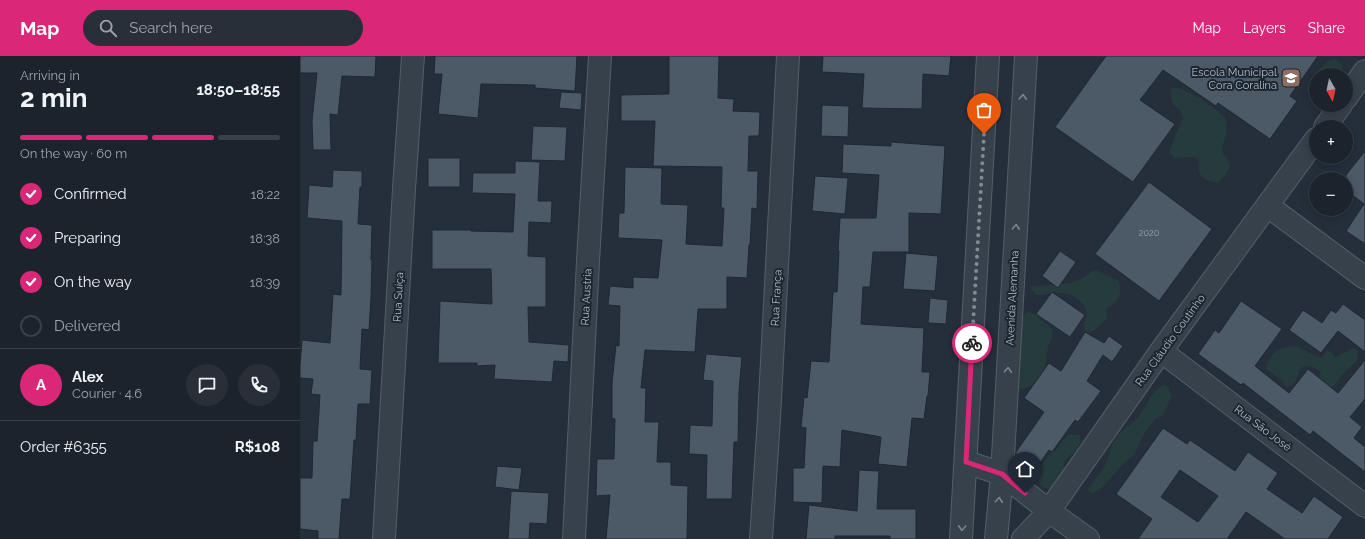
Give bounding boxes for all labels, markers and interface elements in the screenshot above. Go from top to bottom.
search box [83,10,363,46]
text: Map [20,17,59,39]
icon: search [97,17,119,39]
text: Search here [129,19,213,37]
text: Map [1193,20,1221,36]
text: Layers [1243,20,1286,36]
text: Share [1308,20,1345,36]
place label: Escola Municipal Cora Coralina [1191,66,1277,92]
school or university icon: Escola Municipal Cora Coralina [1280,67,1302,89]
text: Arriving in [20,68,80,83]
north arrow [1309,68,1353,112]
map controls [1309,68,1353,216]
text: 18:50–18:55 [196,81,280,99]
text: 2 min [20,83,87,113]
pin [967,93,1001,134]
one-way arrow [1019,94,1028,100]
icon: bag [973,99,995,121]
button: + [1309,120,1353,164]
text: On the way · 60 m [20,146,127,161]
button: − [1309,172,1353,216]
icon: check [20,183,42,205]
text: Confirmed [54,185,127,203]
text: 18:22 [251,187,280,202]
one-way arrow [1012,224,1020,230]
icon: check [20,227,42,249]
house number: 2020 [1139,228,1160,238]
text: Preparing [54,229,121,247]
text: 18:38 [250,231,280,246]
street label: Avenida Alemanha [1004,250,1021,346]
street label: Rua Austria [579,268,594,326]
street label: Rua França [769,269,784,327]
icon: check [20,271,42,293]
street label: Rua Suiça [391,272,406,322]
text: On the way [54,273,132,291]
text: 18:39 [250,275,280,290]
street label: Rua Cláudio Coutinho [1133,292,1208,389]
text: Delivered [54,317,121,335]
courier [952,323,992,363]
icon: bike [961,332,983,354]
button: chat [186,364,228,406]
button: phone [238,364,280,406]
one-way arrow [1003,367,1012,373]
text: Alex [72,368,103,386]
text: A [36,376,46,394]
text: Courier · 4.6 [72,386,142,401]
street label: Rua São José [1232,403,1294,454]
text: Order #6355 [20,438,107,456]
text: R$108 [235,438,280,456]
pin [1008,452,1042,493]
icon: home [1014,458,1036,480]
one-way arrow [995,497,1004,503]
one-way arrow [958,525,966,531]

